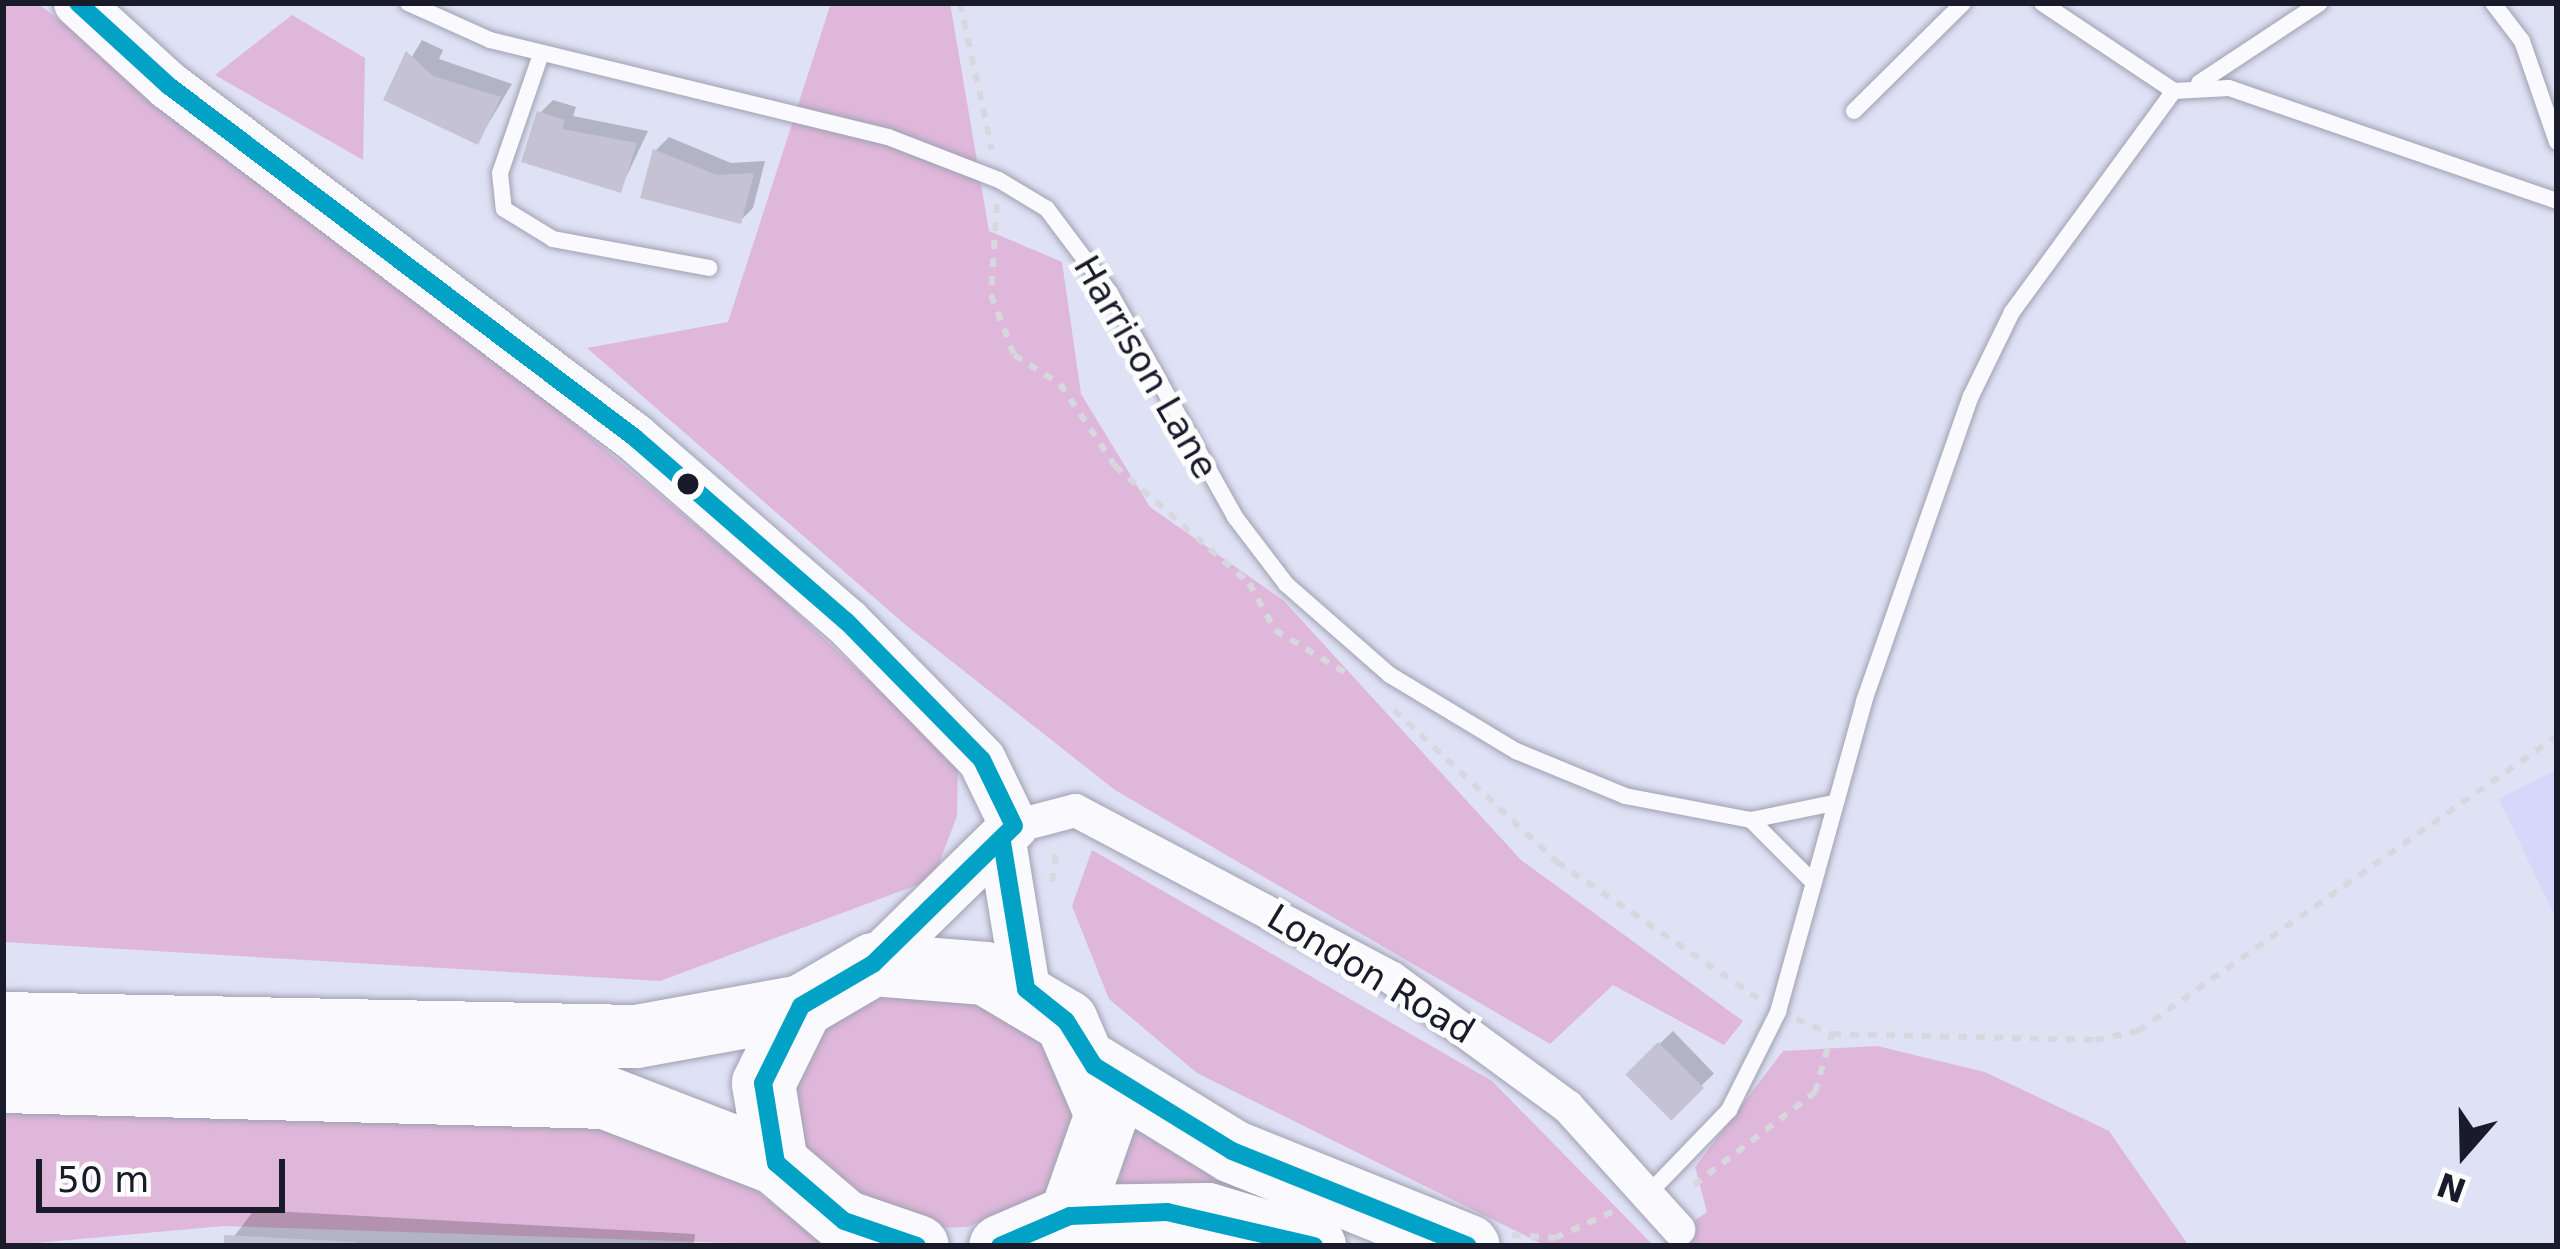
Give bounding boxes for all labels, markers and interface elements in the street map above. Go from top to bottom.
street label: Harrison Lane [1065,248,1227,486]
unlabelled marker [677,473,699,495]
street label: London Road [1260,895,1482,1053]
north arrow [2404,1093,2524,1213]
scale bar [42,1135,291,1209]
text: 50 m [57,1159,149,1200]
text: N [2432,1164,2471,1210]

